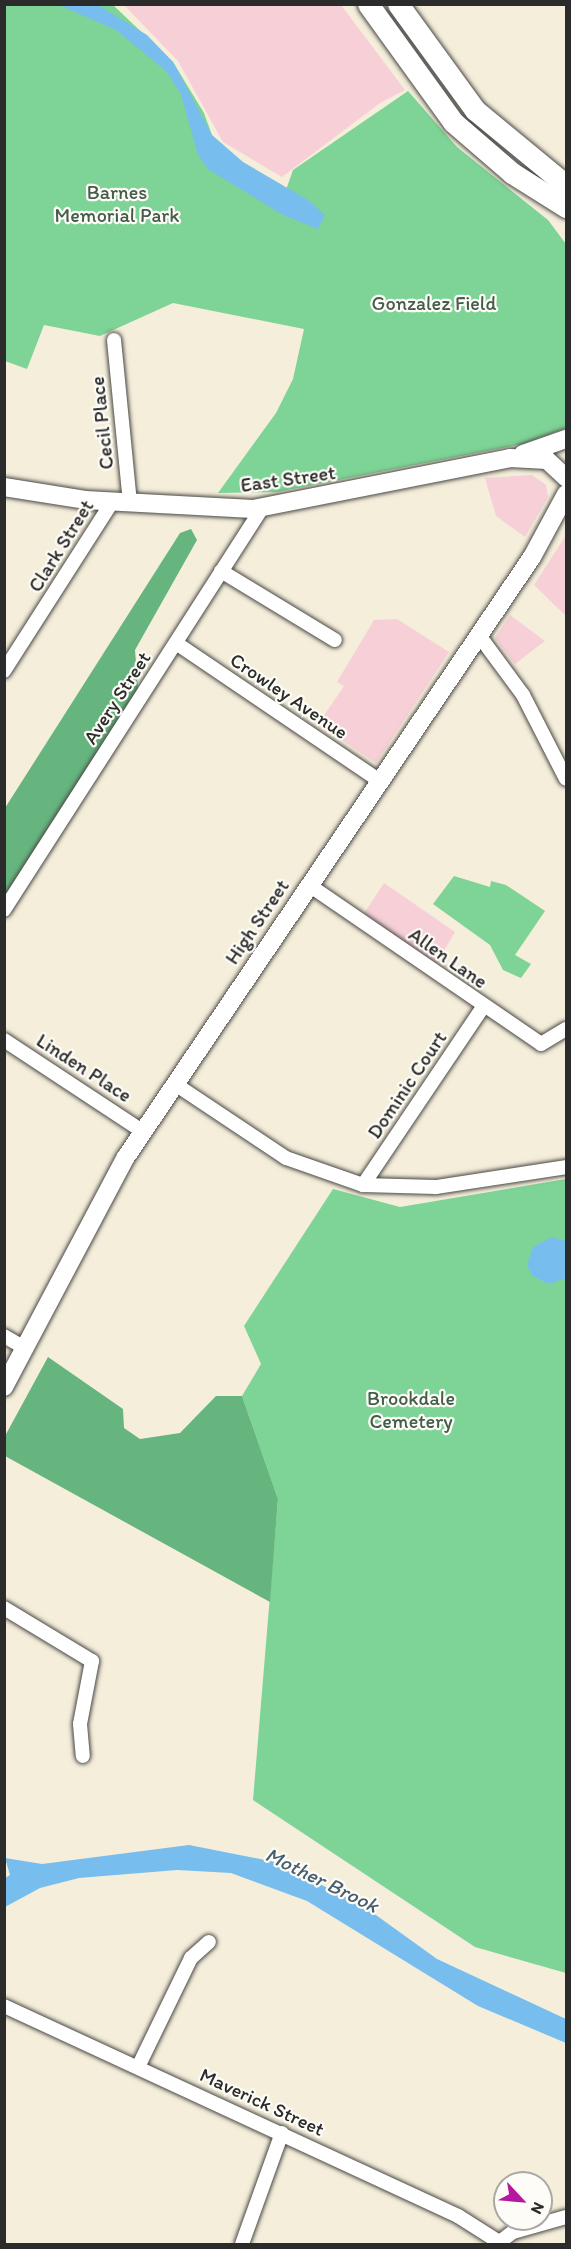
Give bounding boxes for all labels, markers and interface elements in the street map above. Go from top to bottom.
park label: Barnes Memorial Park [55,181,179,228]
park label: Gonzalez Field [372,291,496,315]
street label: Cecil Place [85,375,119,471]
street label: East Street [239,460,337,498]
street label: Clark Street [23,495,99,597]
street label: Avery Street [78,647,156,749]
street label: Crowley Avenue [226,648,352,744]
street label: High Street [220,875,294,969]
street label: Allen Lane [404,922,492,994]
street label: Dominic Court [362,1027,452,1143]
street label: Linden Place [32,1028,136,1108]
park label: Brookdale Cemetery [367,1386,455,1433]
water label: Mother Brook [261,1842,383,1918]
street label: Maverick Street [196,2063,328,2141]
north arrow [493,2171,553,2231]
text: N [527,2199,549,2217]

